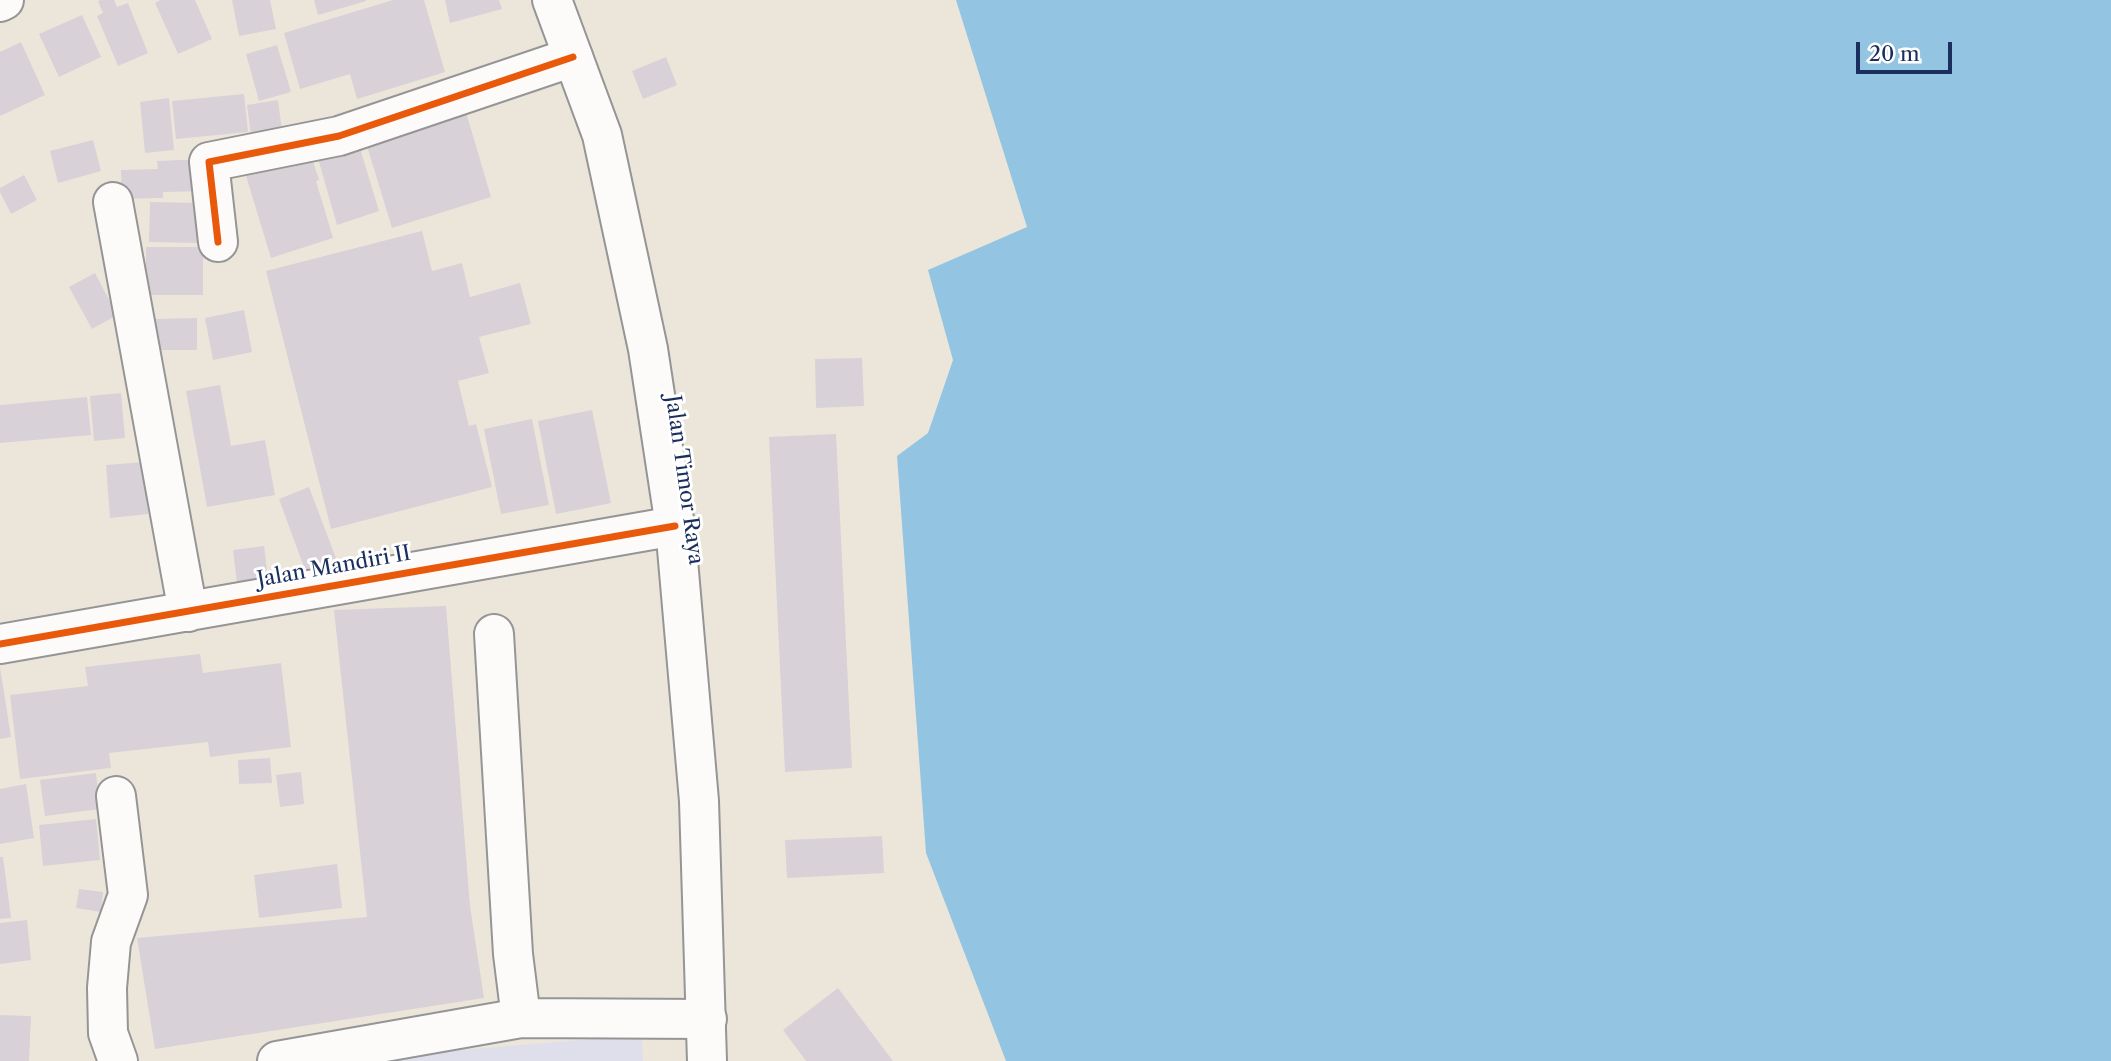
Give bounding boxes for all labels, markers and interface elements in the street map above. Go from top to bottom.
scale bar [1859,28,1955,72]
text: 20 m [1869,41,1920,66]
street label: Jalan Timor Raya [660,394,708,566]
street label: Jalan Mandiri II [255,541,413,593]

